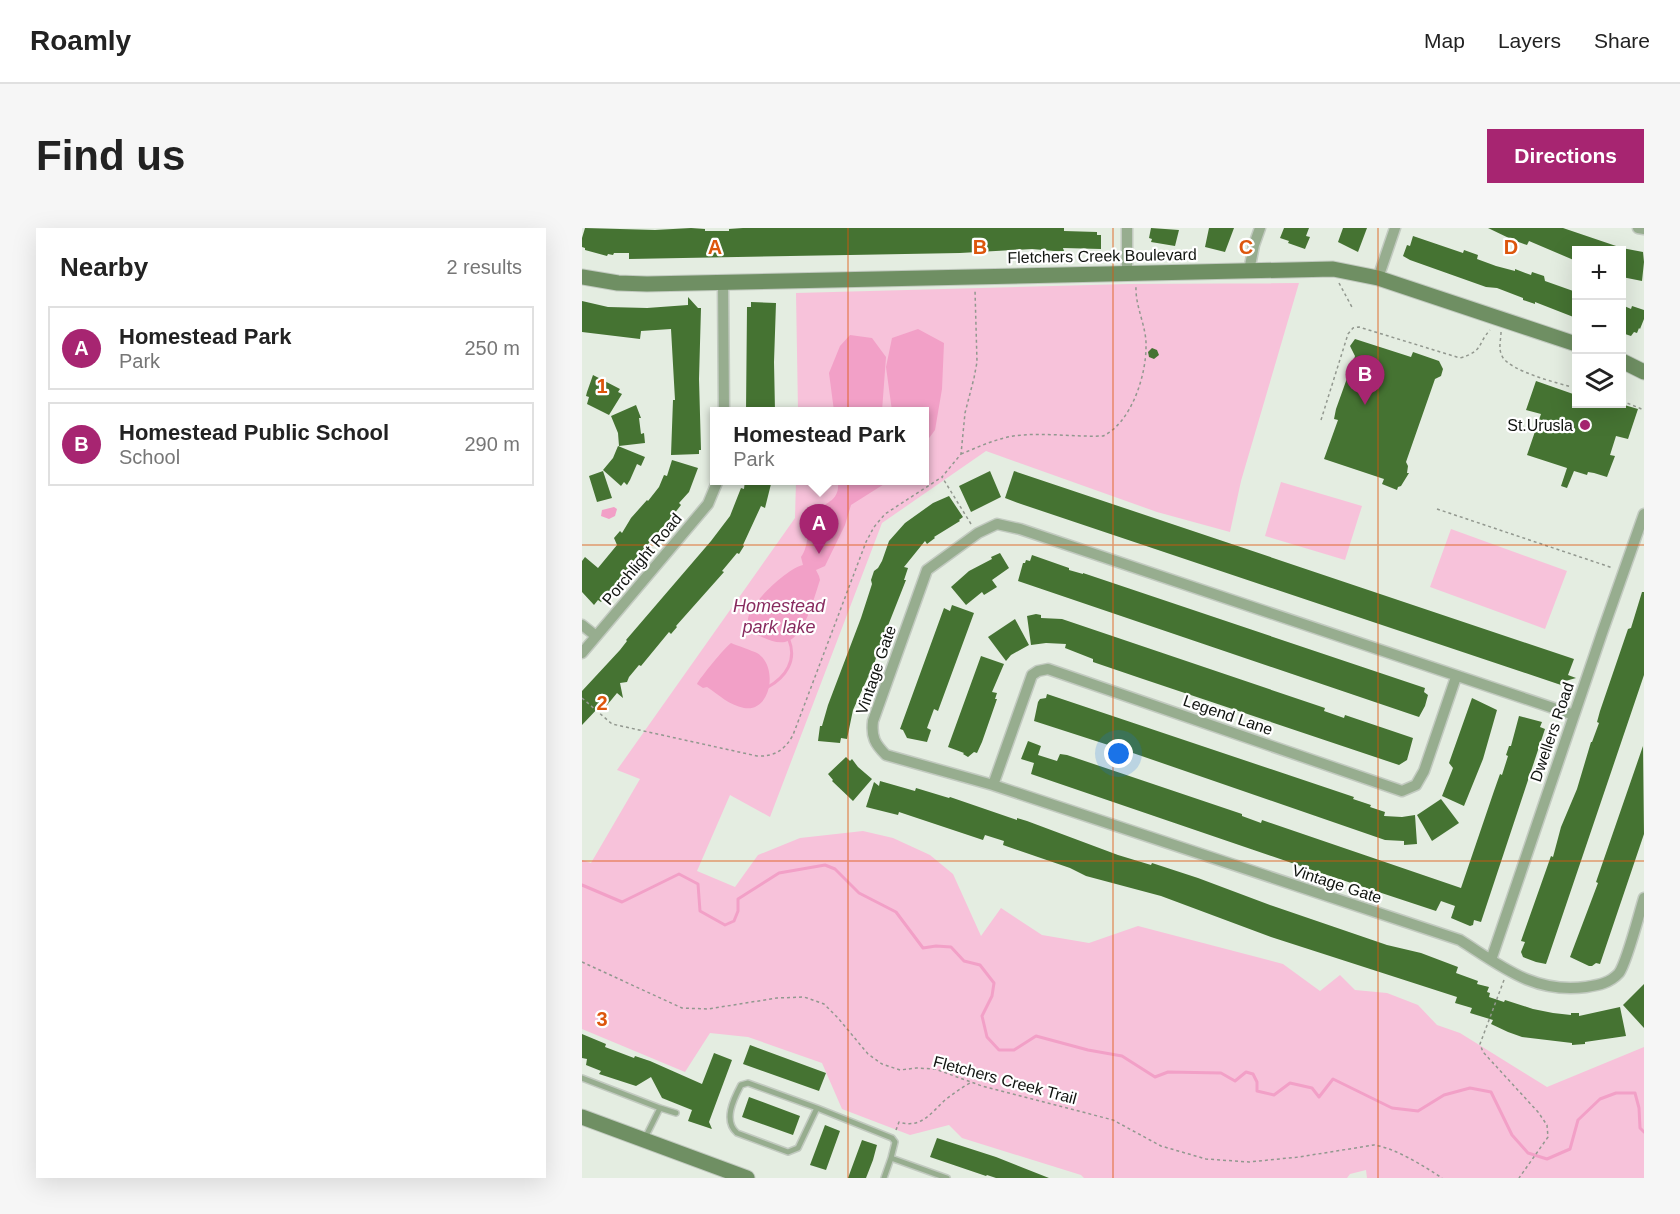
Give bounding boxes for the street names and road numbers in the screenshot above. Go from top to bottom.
street label: Fletchers Creek Boulevard [1007,246,1197,266]
street label: Porchlight Road [599,510,685,608]
street label: Vintage Gate [853,623,899,717]
street label: Dwellers Road [1527,680,1577,784]
street label: Legend Lane [1181,692,1275,738]
street label: Vintage Gate [1290,862,1384,907]
street label: Fletchers Creek Trail [932,1053,1078,1107]

